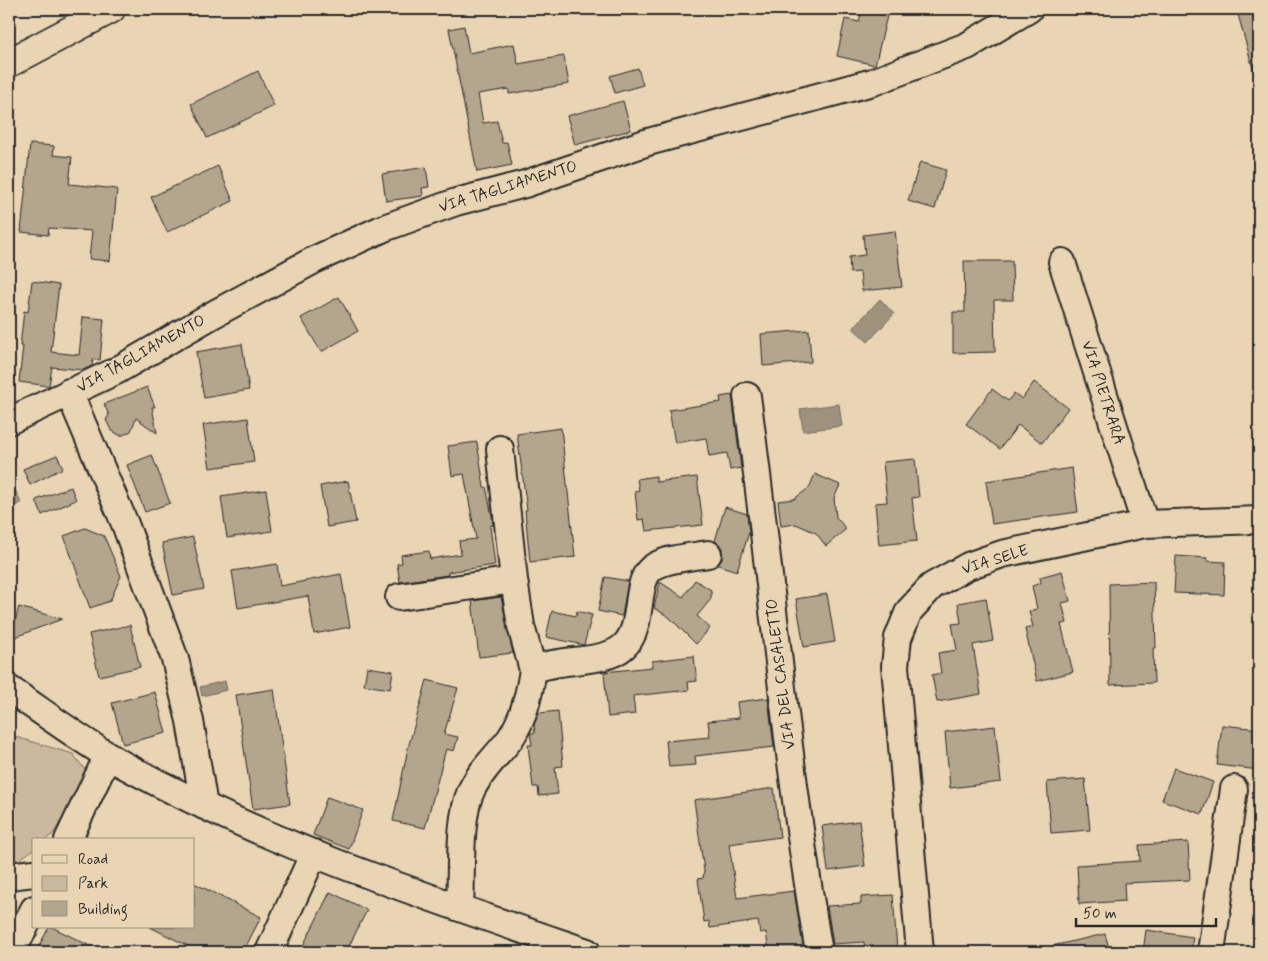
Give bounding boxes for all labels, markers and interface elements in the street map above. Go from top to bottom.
street label: VIA TAGLIAMENTO [436,156,580,218]
street label: VIA TAGLIAMENTO [73,310,209,398]
street label: VIA PIETRARA [1076,338,1130,448]
street label: VIA SELE [959,540,1031,580]
street label: VIA DEL CASALETTO [761,597,801,751]
legend [32,838,195,928]
text: Road [78,850,108,870]
text: Park [78,874,108,894]
scale bar [1076,896,1216,928]
text: Building [78,900,128,921]
text: 50 m [1083,904,1117,924]

